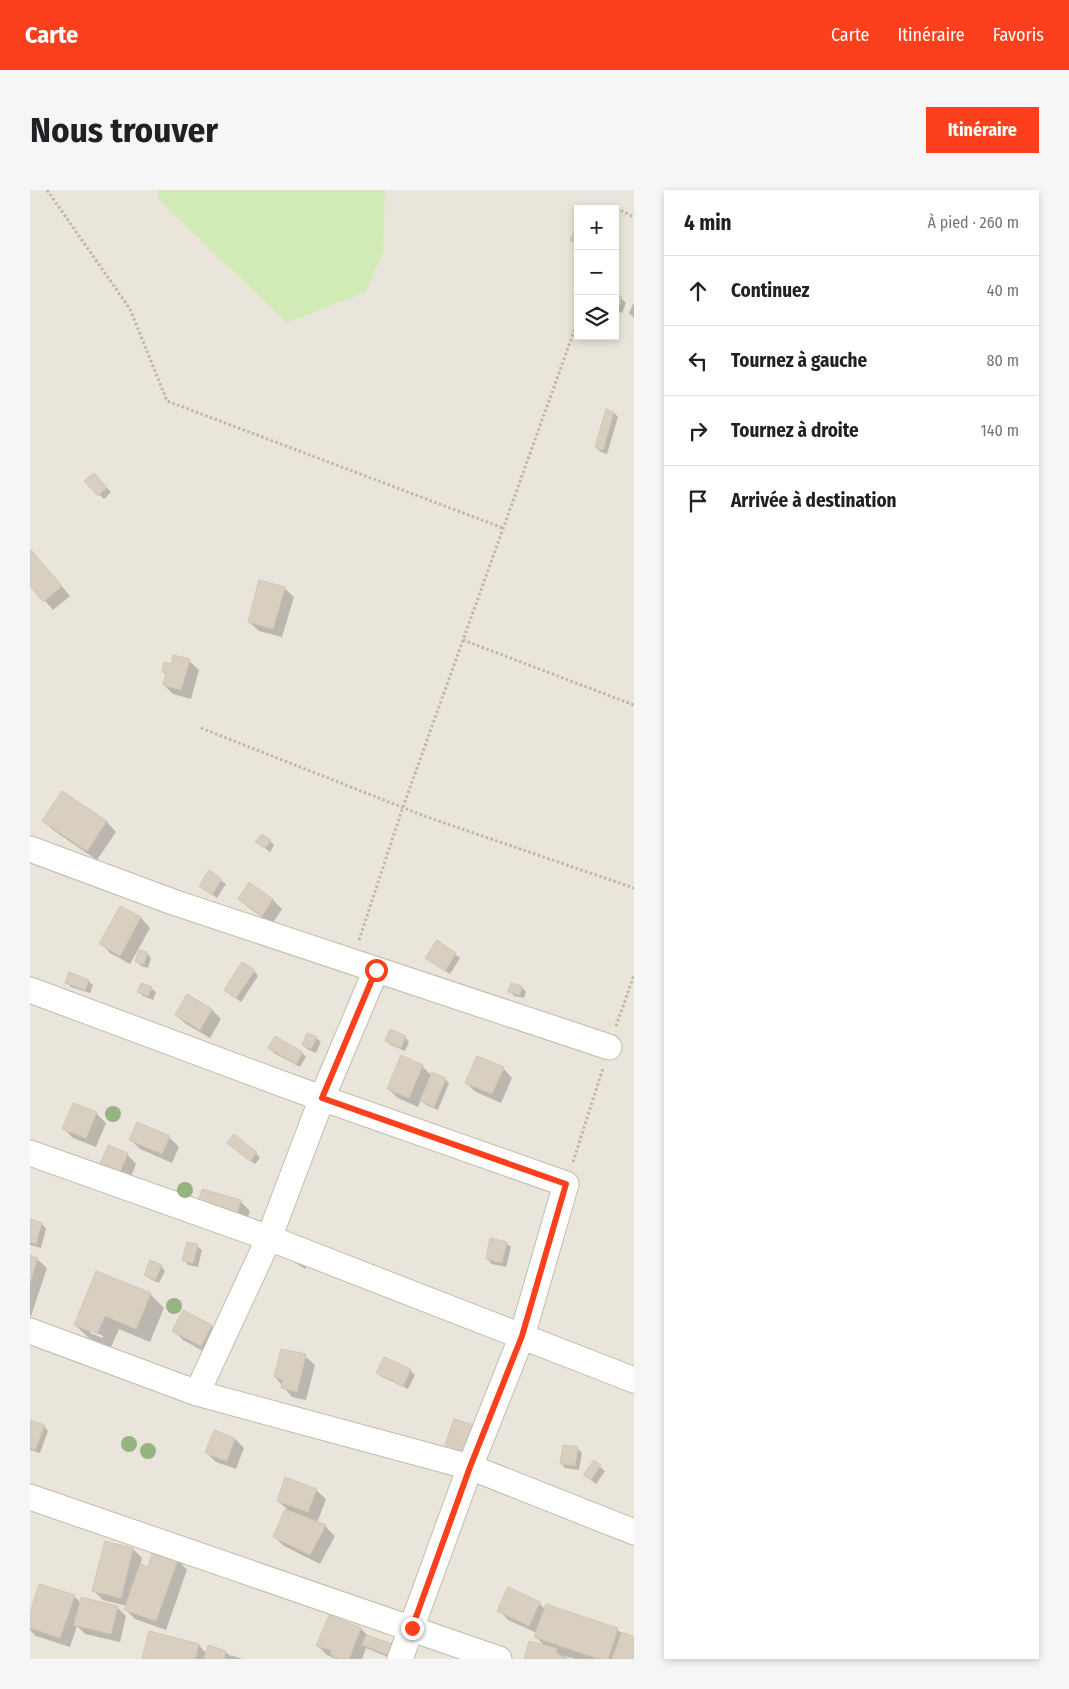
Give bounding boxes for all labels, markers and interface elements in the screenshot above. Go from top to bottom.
text: Carte [25,21,78,49]
text: Carte [831,24,869,46]
text: Itinéraire [897,24,965,46]
text: Favoris [993,24,1044,46]
button: Itinéraire [926,107,1039,153]
text: Nous trouver [30,109,218,151]
map controls [574,205,619,340]
button: + [574,205,619,250]
text: 4 min [684,210,732,236]
text: À pied · 260 m [927,213,1019,232]
button: − [574,250,619,295]
icon: ahead [684,277,712,305]
text: Continuez [731,279,810,302]
text: 40 m [987,281,1019,300]
button: layers [574,295,619,340]
icon: left [684,347,712,375]
text: Tournez à gauche [731,349,867,372]
text: 80 m [987,351,1019,370]
icon: right [684,417,712,445]
text: Tournez à droite [731,419,859,442]
text: 140 m [981,421,1019,440]
icon: arrive [684,487,712,515]
text: Arrivée à destination [731,489,897,512]
route start [365,959,388,982]
route end [401,1617,424,1640]

